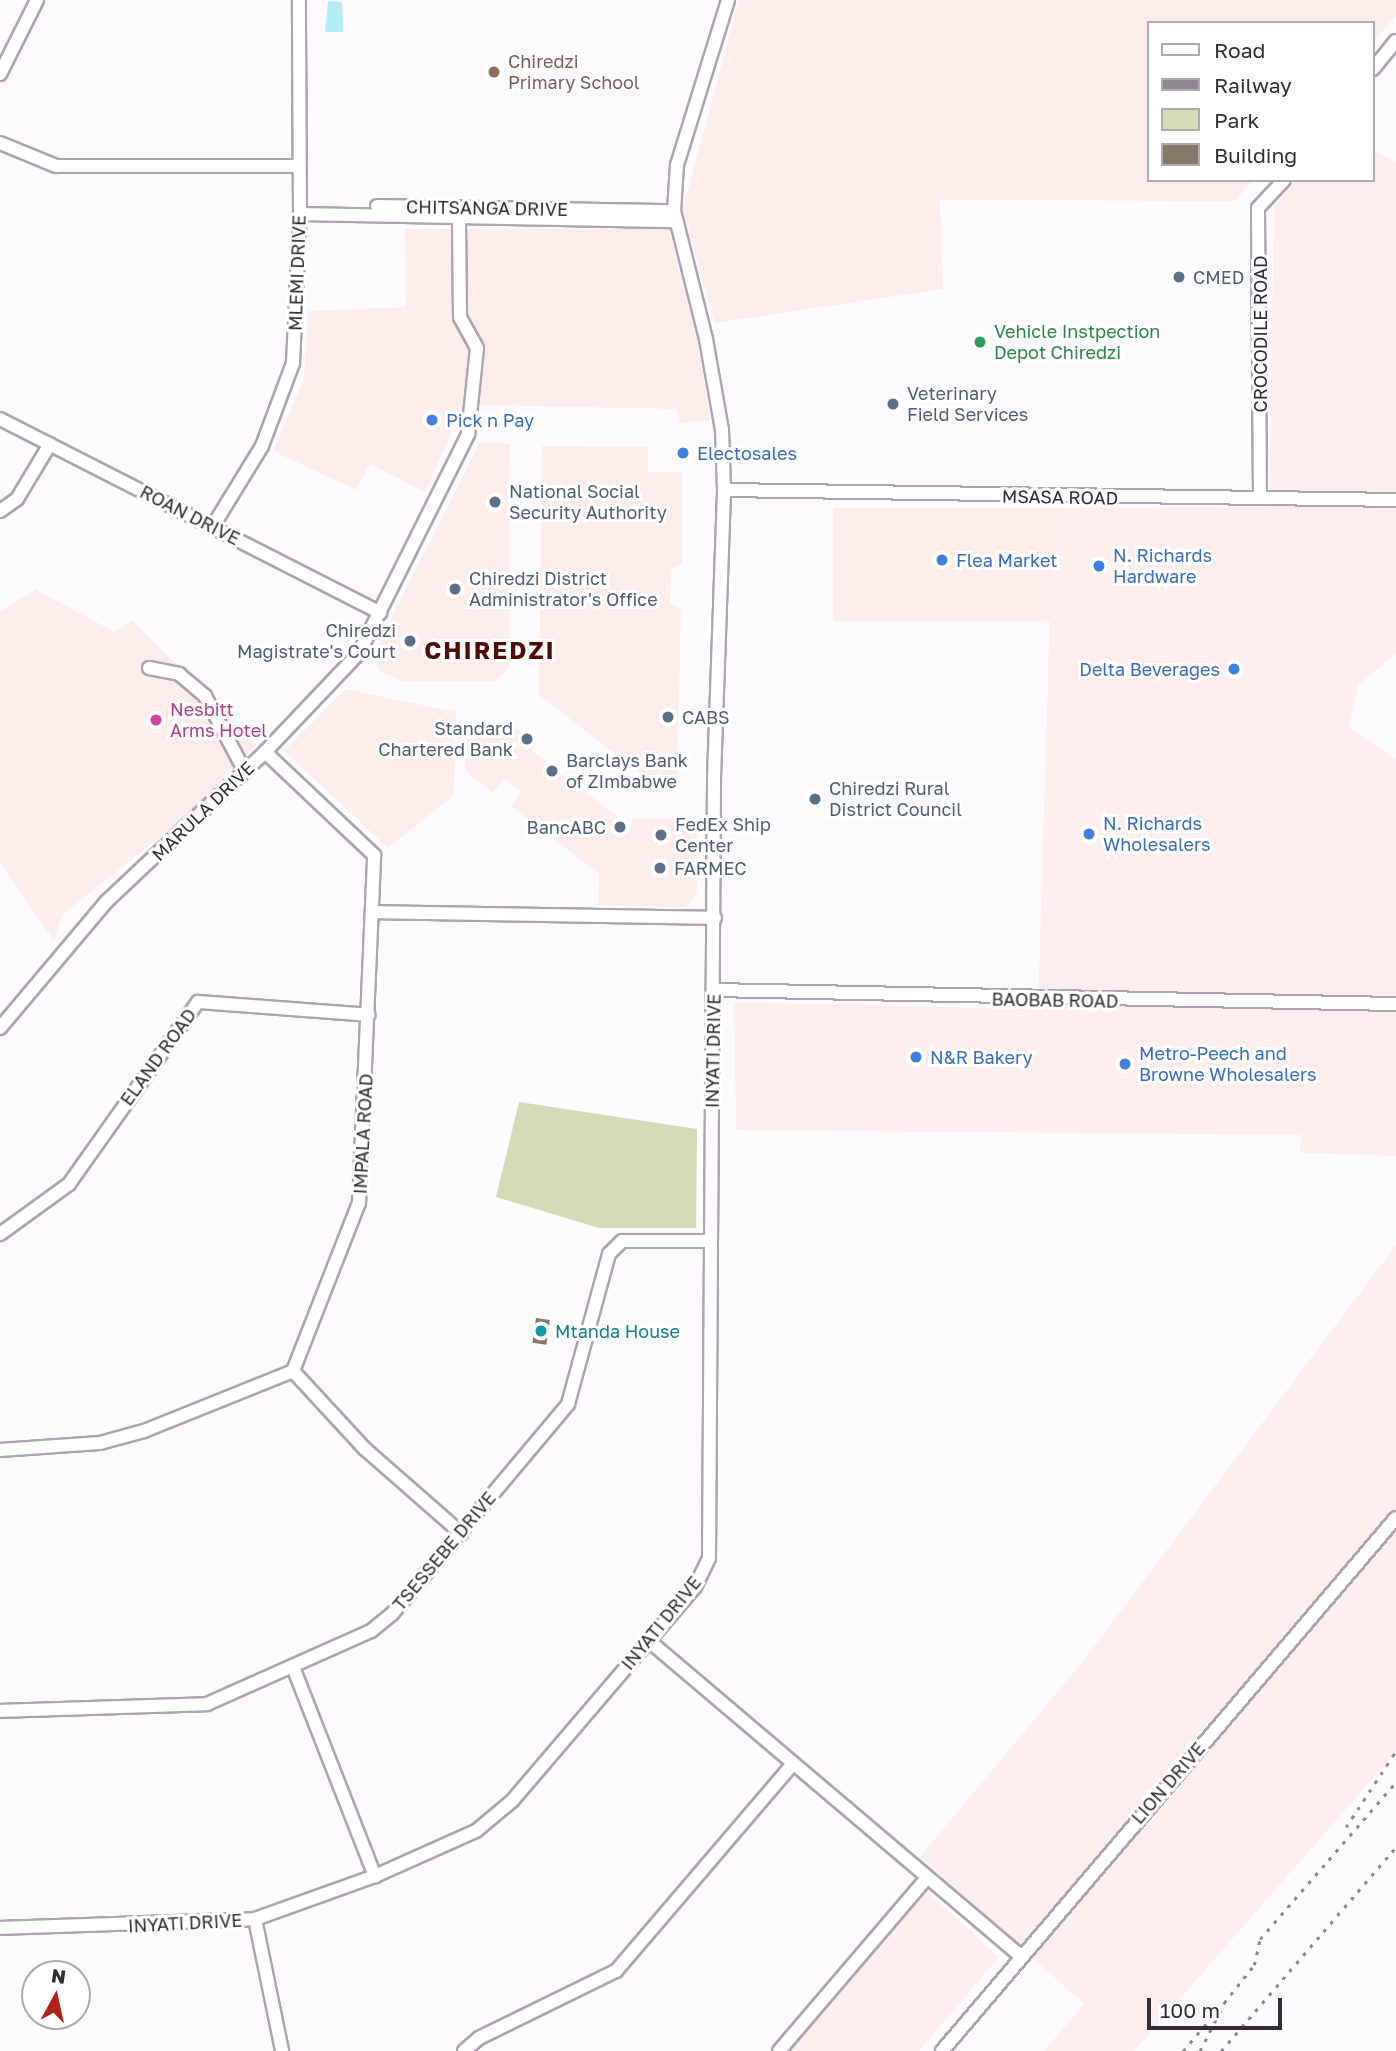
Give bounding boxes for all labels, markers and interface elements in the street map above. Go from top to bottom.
legend [1148,21,1375,182]
text: Road [1214,37,1265,63]
place label: Chiredzi Primary School [508,51,640,94]
marker: Chiredzi Primary School [486,64,502,80]
text: Railway [1214,72,1292,98]
text: Park [1214,107,1259,133]
text: Building [1214,142,1297,168]
street label: CHITSANGA DRIVE [406,196,568,220]
street label: MLEMI DRIVE [284,215,310,331]
street label: CROCODILE ROAD [1249,255,1271,413]
place label: CMED [1193,266,1244,288]
marker: CMED [1171,269,1187,285]
place label: Vehicle Instpection Depot Chiredzi [994,321,1160,364]
marker: Vehicle Instpection Depot Chiredzi [972,334,988,350]
place label: Veterinary Field Services [907,383,1028,426]
marker: Veterinary Field Services [885,396,901,412]
place label: Pick n Pay [446,409,534,431]
marker: Pick n Pay [424,412,440,428]
place label: Electosales [697,442,797,464]
marker: Electosales [675,445,691,461]
street label: ROAN DRIVE [137,481,243,549]
place label: National Social Security Authority [509,481,667,524]
street label: MSASA ROAD [1002,485,1118,509]
marker: National Social Security Authority [487,494,503,510]
place label: N. Richards Hardware [1113,545,1212,588]
place label: Flea Market [956,549,1058,571]
marker: Flea Market [934,552,950,568]
marker: N. Richards Hardware [1091,558,1107,574]
place label: Chiredzi District Administrator's Office [469,568,658,610]
marker: Chiredzi District Administrator's Office [447,581,463,597]
place label: Chiredzi Magistrate's Court [237,620,396,662]
marker: Chiredzi Magistrate's Court [402,633,418,649]
district label: CHIREDZI [425,636,555,664]
place label: Delta Beverages [1079,658,1220,680]
marker: Delta Beverages [1226,661,1242,677]
place label: Nesbitt Arms Hotel [170,699,267,742]
place label: CABS [682,706,730,728]
marker: CABS [660,709,676,725]
marker: Nesbitt Arms Hotel [148,712,164,728]
place label: Standard Chartered Bank [378,718,513,760]
marker: Standard Chartered Bank [519,731,535,747]
place label: Barclays Bank of ZImbabwe [566,750,688,792]
street label: MARULA DRIVE [147,757,259,865]
marker: Barclays Bank of ZImbabwe [544,763,560,779]
place label: Chiredzi Rural District Council [829,778,962,820]
marker: Chiredzi Rural District Council [807,791,823,807]
place label: N. Richards Wholesalers [1103,813,1210,856]
place label: FedEx Ship Center [675,814,771,856]
place label: BancABC [527,816,606,838]
marker: BancABC [612,819,628,835]
marker: N. Richards Wholesalers [1081,826,1097,842]
marker: FedEx Ship Center [653,827,669,843]
place label: FARMEC [674,857,747,879]
marker: FARMEC [652,860,668,876]
street label: BAOBAB ROAD [991,988,1119,1012]
street label: INYATI DRIVE [701,994,725,1108]
street label: ELAND ROAD [116,1004,200,1110]
place label: Metro-Peech and Browne Wholesalers [1139,1043,1317,1086]
place label: N&R Bakery [930,1046,1033,1068]
marker: N&R Bakery [908,1049,924,1065]
marker: Metro-Peech and Browne Wholesalers [1117,1056,1133,1072]
street label: IMPALA ROAD [349,1073,377,1195]
place label: Mtanda House [555,1320,680,1342]
marker: Mtanda House [533,1323,549,1339]
street label: TSESSEBE DRIVE [388,1487,500,1615]
street label: INYATI DRIVE [617,1572,705,1674]
street label: LION DRIVE [1127,1738,1209,1828]
street label: INYATI DRIVE [127,1909,243,1937]
north arrow [21,1960,91,2030]
text: N [50,1963,67,1988]
scale bar [1151,1984,1286,2028]
text: 100 m [1160,1997,1220,2023]

